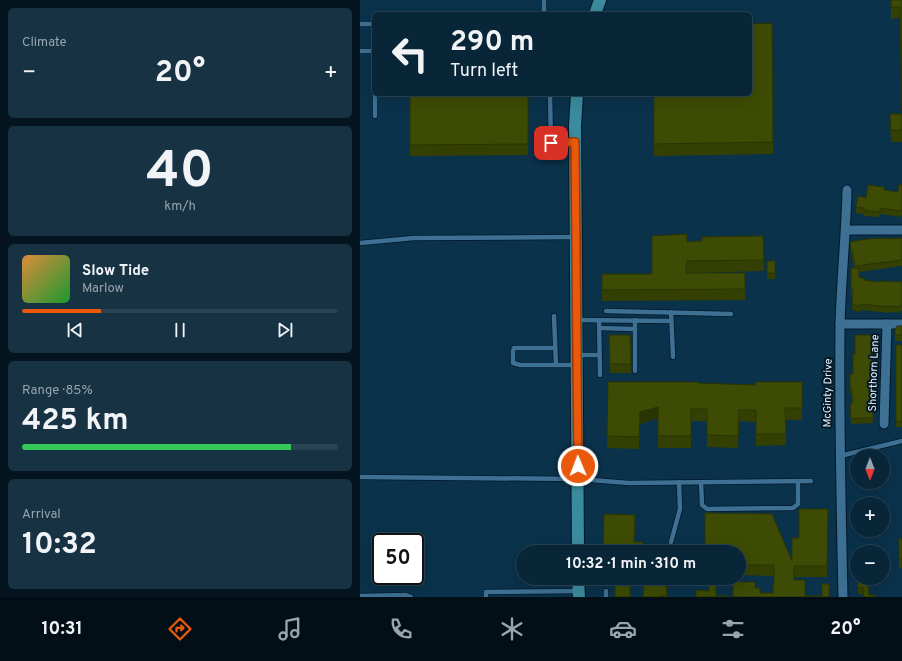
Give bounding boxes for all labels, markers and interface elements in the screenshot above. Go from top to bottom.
text: 290 m [450,25,534,61]
icon: left [384,28,436,80]
text: Climate [22,35,67,51]
text: 20° [155,55,205,92]
text: − [22,60,36,87]
text: + [324,60,338,87]
text: Turn left [450,60,518,83]
pin [534,126,568,160]
icon: arrive [540,132,562,154]
text: 40 [146,140,214,206]
text: km/h [164,199,196,215]
text: Slow Tide [82,262,149,281]
text: Marlow [82,281,124,297]
icon: previous [64,319,86,341]
icon: pause [169,319,191,341]
icon: next [274,319,296,341]
street label: Shorthorn Lane [866,334,882,412]
street label: McGinty Drive [820,358,836,428]
text: Range · 85% [22,383,93,399]
text: 425 km [22,403,129,440]
position arrow [557,445,599,487]
north arrow [850,449,890,489]
map controls [850,449,890,585]
button: + [850,497,890,537]
text: Arrival [22,507,61,523]
text: 10:32 [22,527,97,564]
speed limit sign: 50 [372,533,424,585]
button: − [850,545,890,585]
text: 10:32 · 1 min · 310 m [566,555,696,574]
icon: directions [166,615,194,643]
icon: music [276,615,304,643]
icon: phone [387,615,415,643]
icon: climate [498,615,526,643]
icon: car [609,615,637,643]
icon: filters [719,615,747,643]
text: 10:31 [41,618,83,641]
text: 20° [830,618,861,641]

